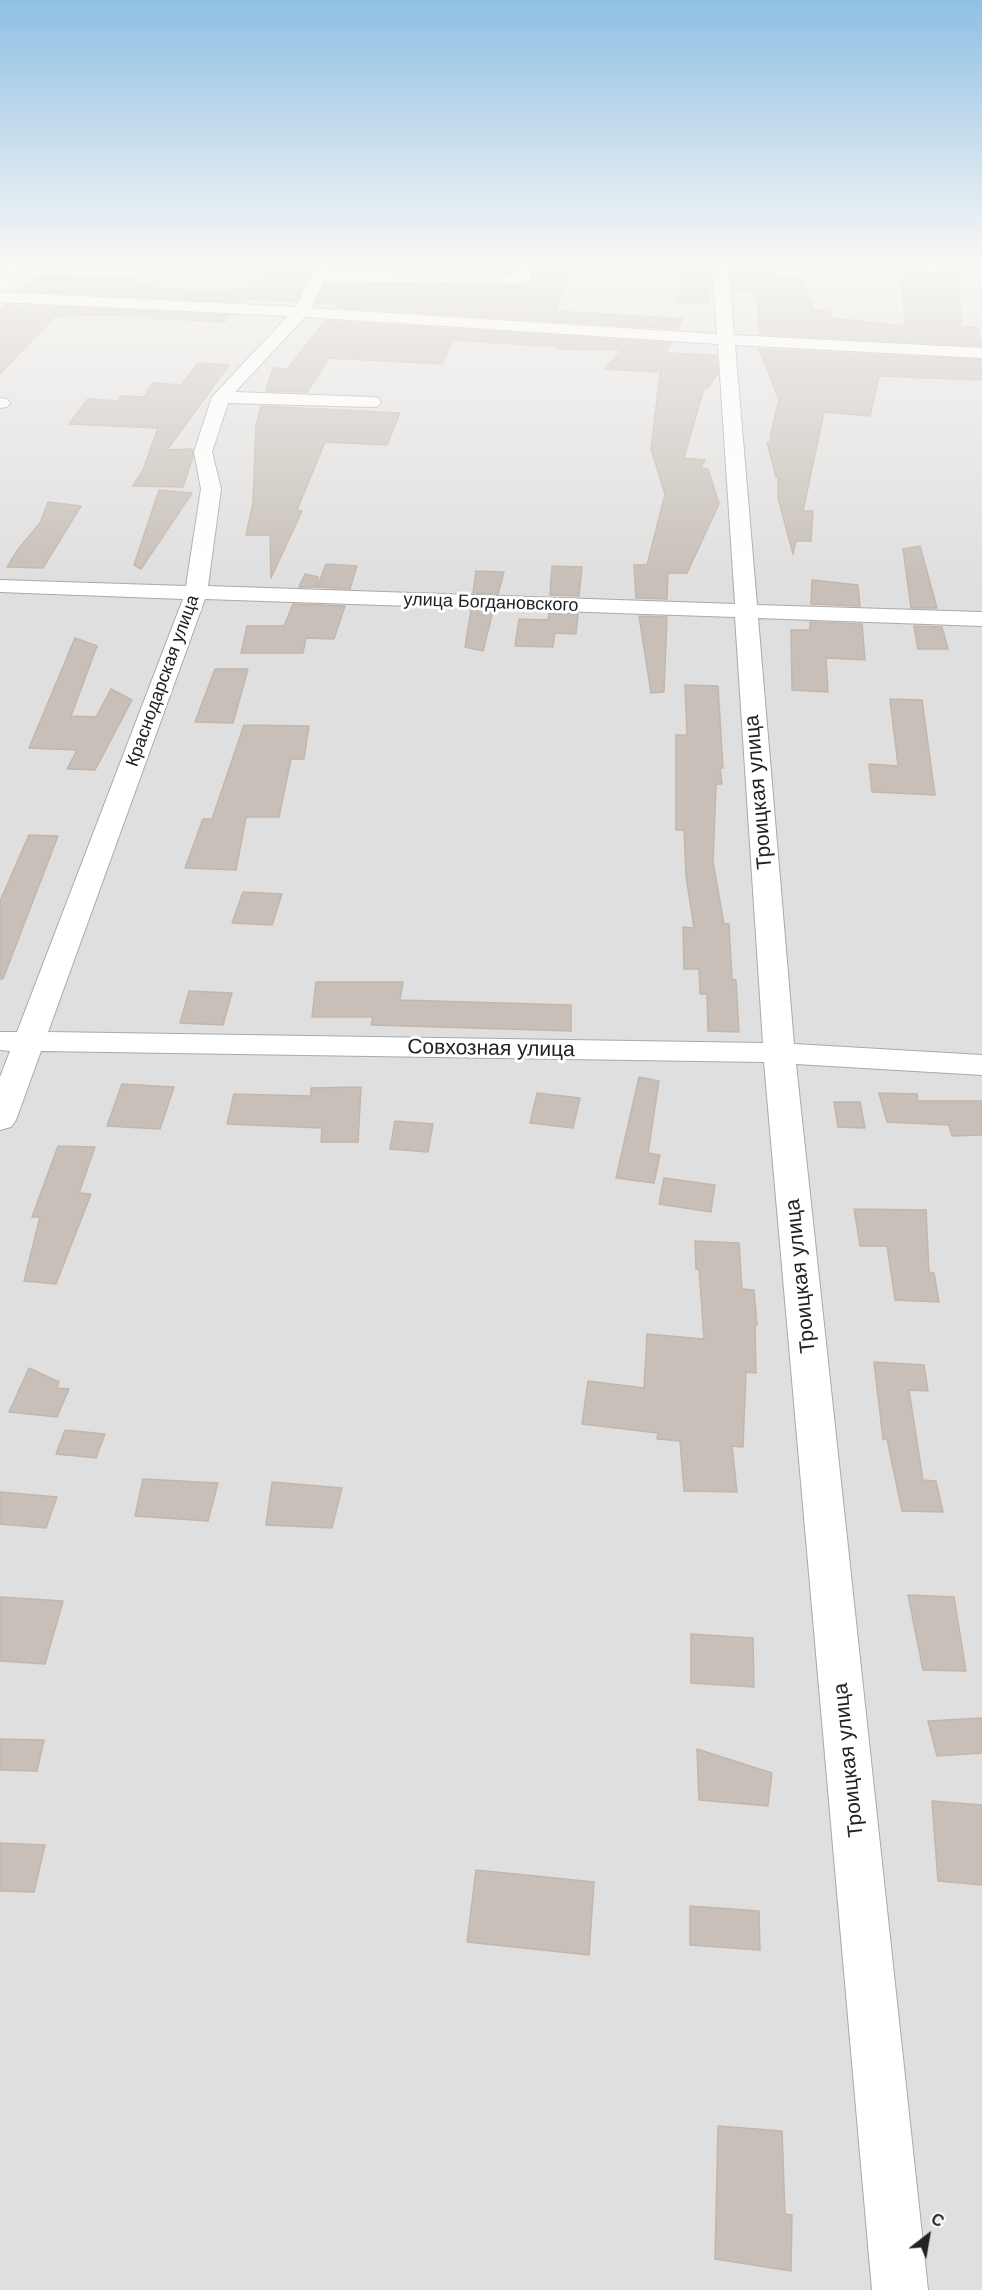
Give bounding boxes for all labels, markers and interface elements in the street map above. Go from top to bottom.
street label: улица Богдановского [403,589,579,617]
street label: Краснодарская улица [122,592,204,770]
street label: Троицкая улица [740,714,778,870]
street label: Совхозная улица [407,1035,575,1063]
street label: Троицкая улица [780,1198,822,1354]
street label: Троицкая улица [828,1682,870,1838]
north arrow [898,2206,958,2266]
text: С [928,2210,947,2230]

